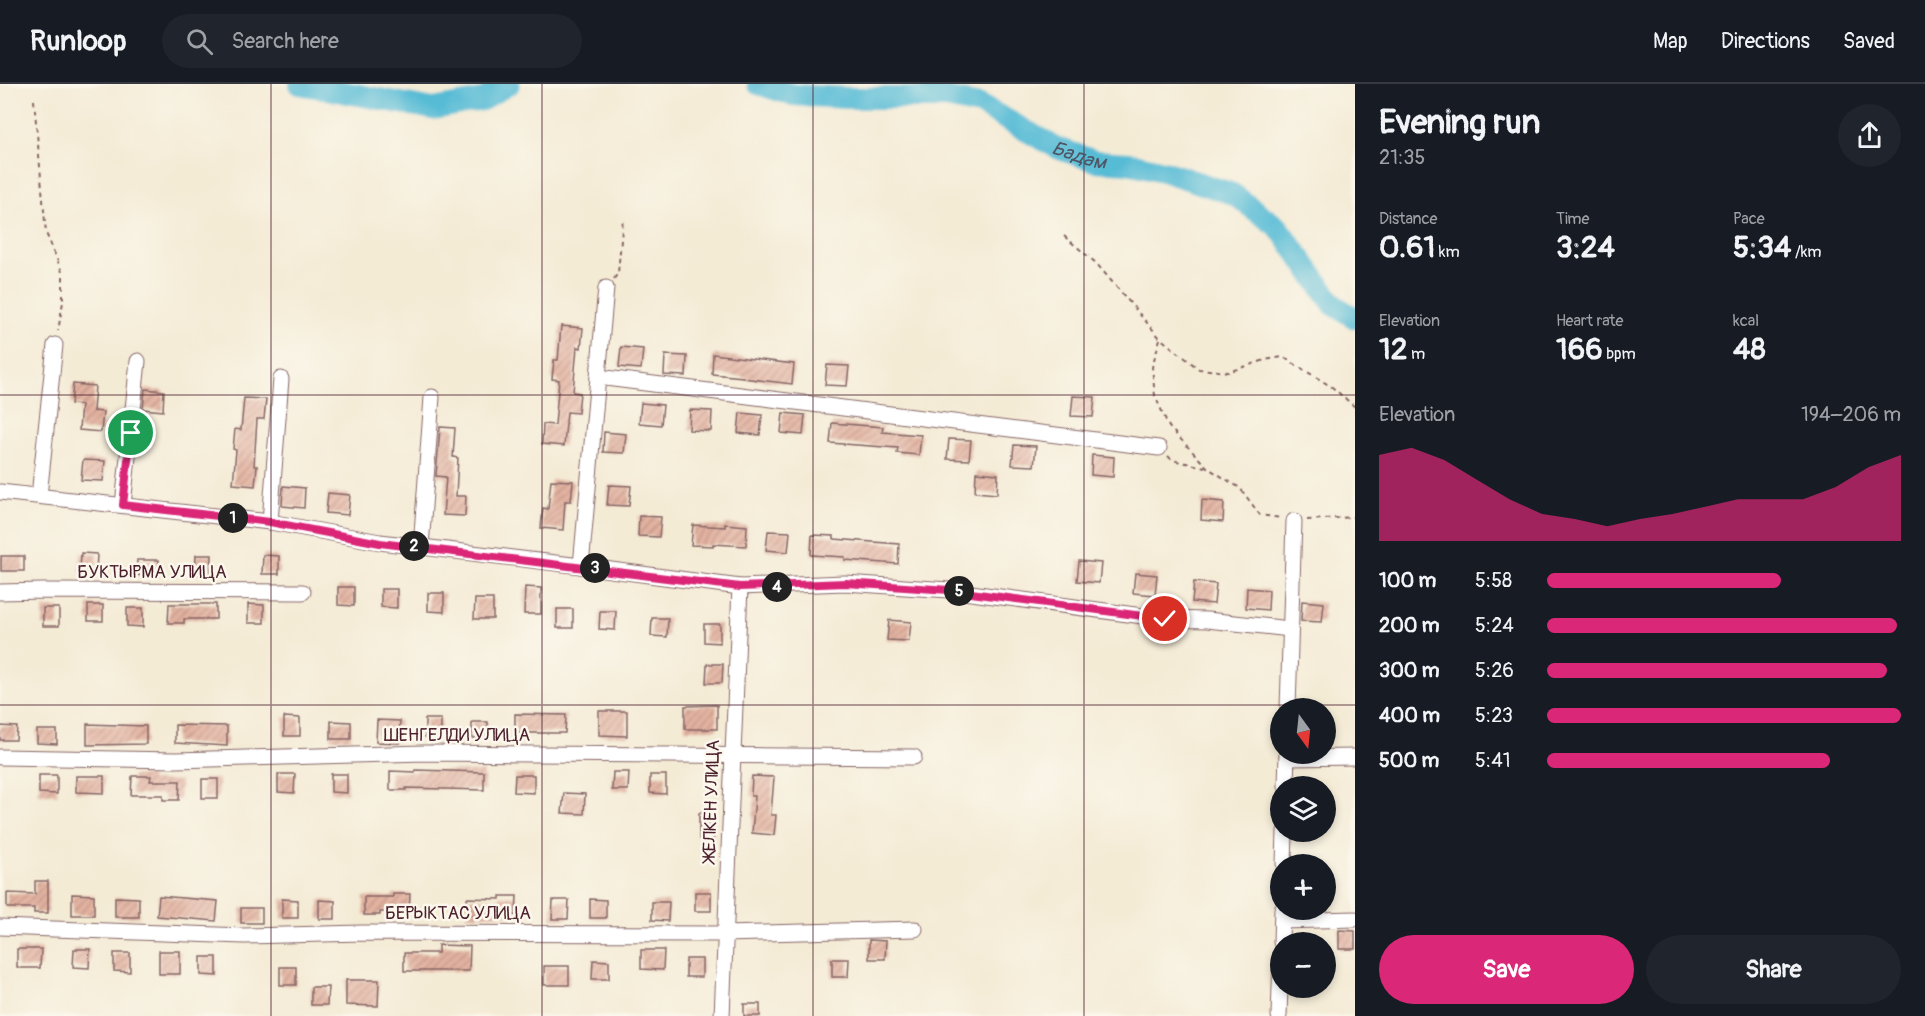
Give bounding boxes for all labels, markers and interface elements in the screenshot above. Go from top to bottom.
search box [162,14,582,68]
text: Runloop [30,24,126,59]
icon: search [183,25,216,58]
text: Search here [231,27,339,55]
text: Map [1653,28,1688,55]
text: Directions [1721,28,1810,55]
text: Saved [1843,28,1895,55]
text: Evening run [1379,102,1540,143]
button: share [1838,104,1901,167]
water label: Бадам [1048,135,1109,175]
text: 21:35 [1379,145,1425,170]
text: Distance [1379,209,1438,229]
text: Time [1556,209,1589,229]
text: Pace [1733,209,1765,229]
text: 0.61 [1379,229,1435,266]
text: 3:24 [1556,229,1615,266]
text: 5:34 [1733,229,1791,266]
text: km [1435,242,1460,262]
text: /km [1791,242,1822,262]
text: Elevation [1379,311,1440,331]
text: Heart rate [1556,311,1623,331]
text: kcal [1733,311,1759,331]
text: 12 [1379,331,1408,368]
text: 166 [1556,331,1603,368]
text: 48 [1733,331,1766,368]
text: m [1408,344,1425,364]
text: bpm [1603,344,1636,364]
text: Elevation [1379,402,1455,427]
text: 194–206 m [1801,402,1901,427]
pin [105,407,156,458]
icon: arrive [114,416,147,449]
pin: 1 [218,503,248,533]
text: 1 [230,508,236,528]
pin: 2 [399,531,429,561]
text: 2 [410,536,418,556]
pin: 3 [580,553,610,583]
text: 3 [591,558,599,578]
street label: БУКТЫРМА УЛИЦА [77,561,227,584]
text: 100 m [1379,568,1436,593]
text: 5:58 [1475,568,1512,593]
pin: 4 [762,572,792,602]
pin: 5 [944,576,974,606]
text: 4 [772,577,782,597]
text: 5 [955,581,963,601]
pin [1139,593,1190,644]
icon: check [1148,602,1181,635]
text: 200 m [1379,613,1440,638]
text: 5:24 [1475,613,1514,638]
text: 300 m [1379,658,1440,683]
text: 5:26 [1475,658,1514,683]
north arrow [1270,698,1336,764]
map controls [1270,698,1336,998]
text: 400 m [1379,703,1440,728]
text: 5:23 [1475,703,1513,728]
street label: ШЕНГЕЛДИ УЛИЦА [384,724,531,747]
street label: ЖЕЛКЕН УЛИЦА [698,739,725,866]
text: 500 m [1379,748,1439,773]
text: 5:41 [1475,748,1511,773]
button: layers [1270,776,1336,842]
button: + [1270,854,1336,920]
street label: БЕРЫКТАС УЛИЦА [385,902,531,925]
button: − [1270,932,1336,998]
button: Save [1379,935,1634,1004]
button: Share [1646,935,1901,1004]

